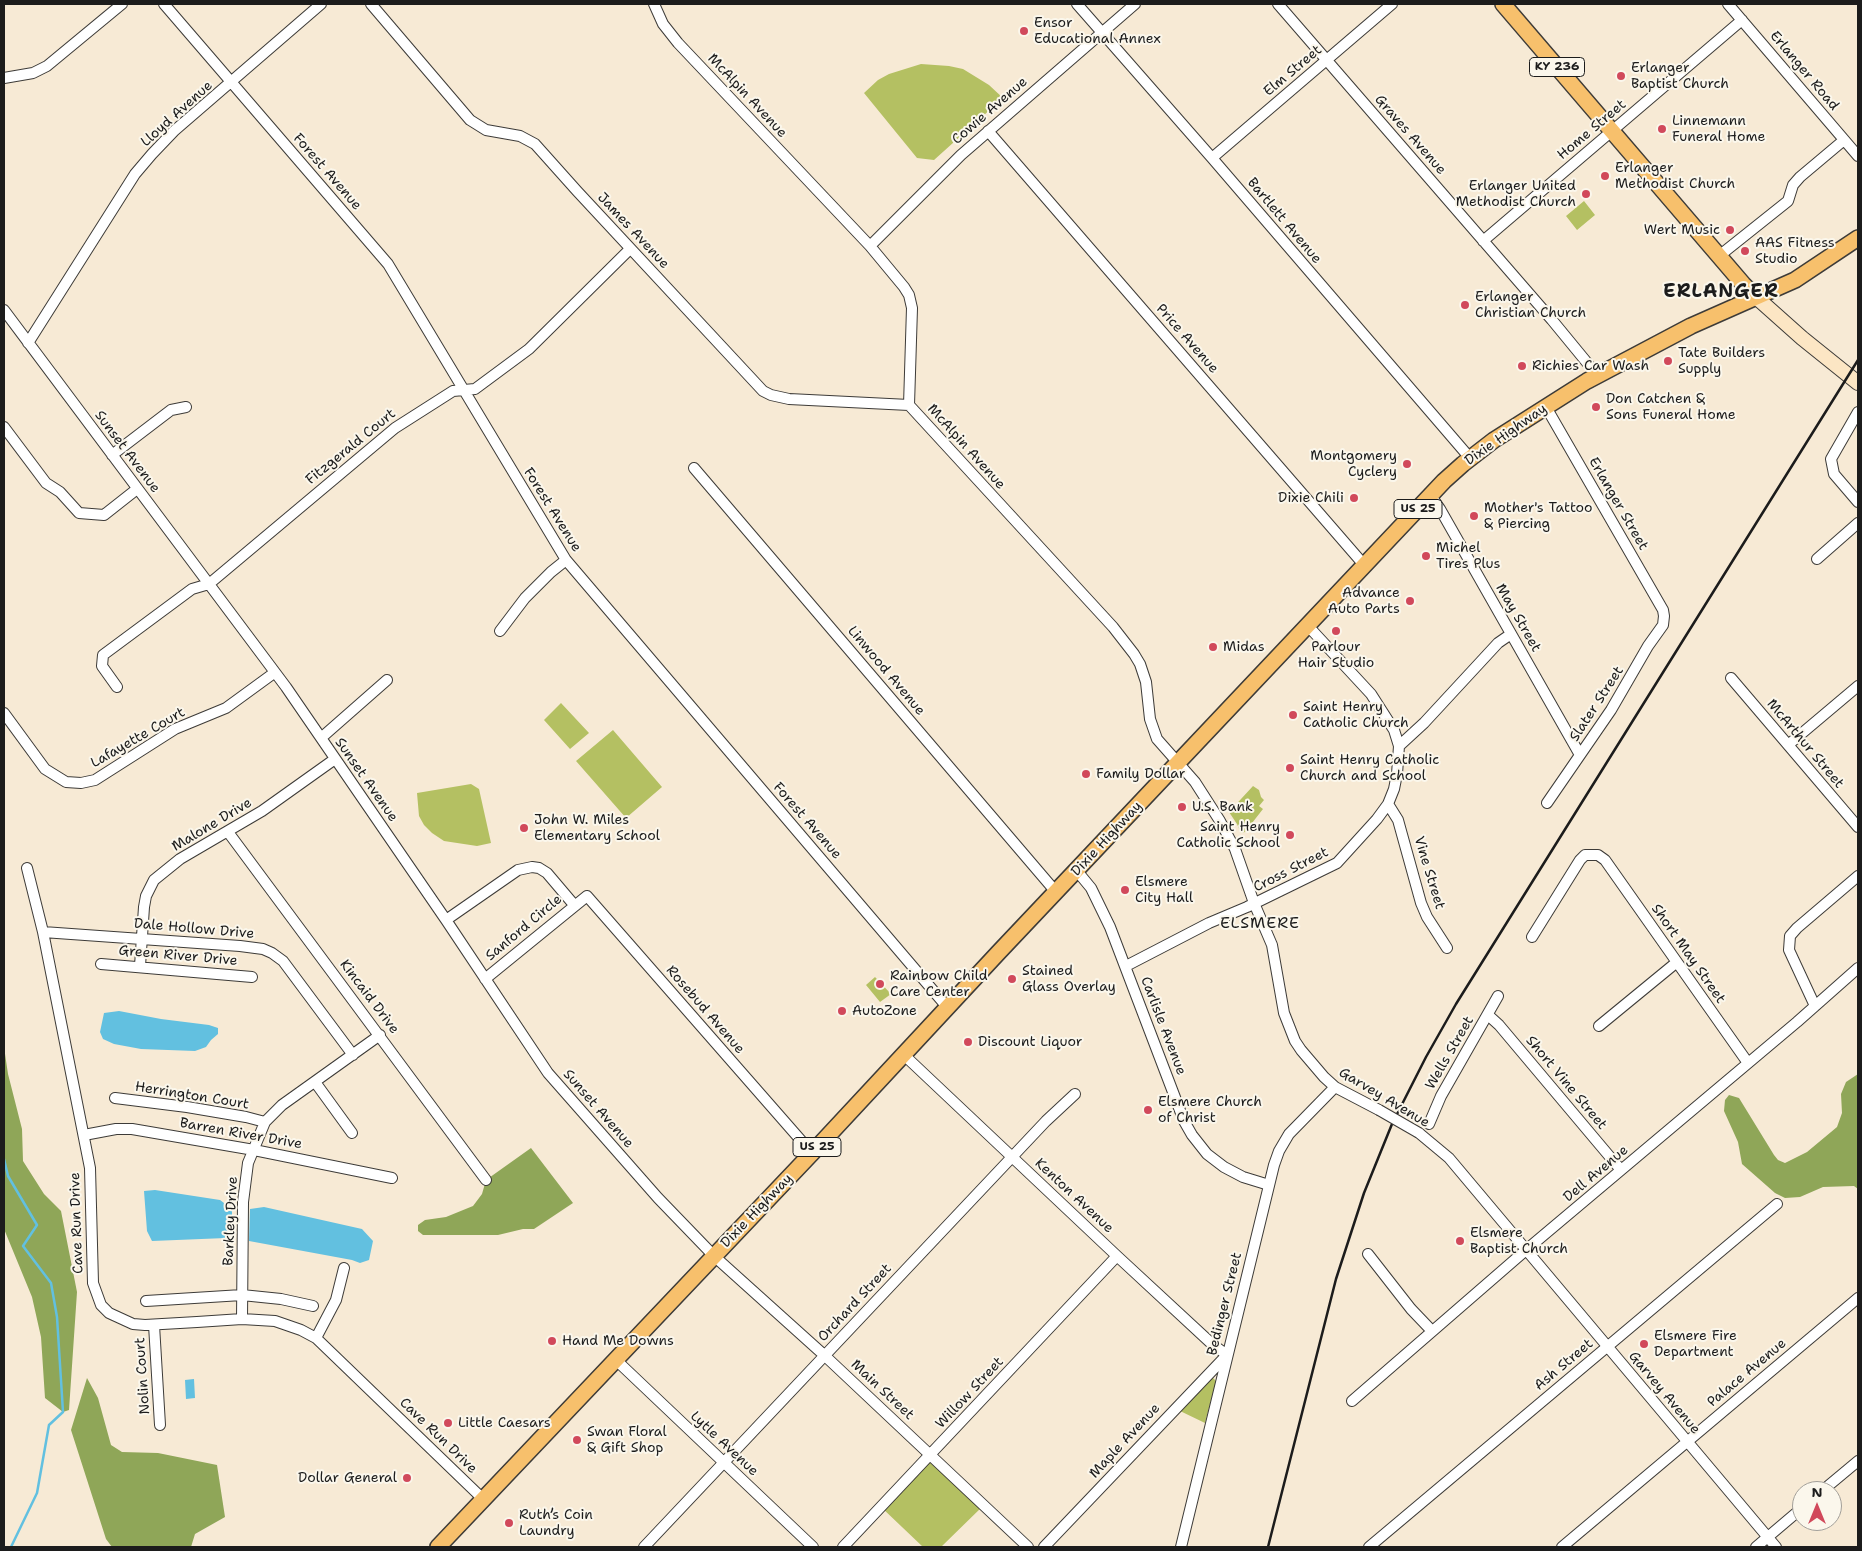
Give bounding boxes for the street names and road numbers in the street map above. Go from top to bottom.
street label: Erlanger Road [1766,28,1842,114]
street label: Elm Street [1260,42,1326,100]
street label: McAlpin Avenue [704,51,790,141]
road number: KY 236 [1530,58,1584,76]
street label: Cowie Avenue [949,74,1031,148]
street label: Lloyd Avenue [138,77,216,151]
street label: Graves Avenue [1371,92,1449,178]
street label: Home Street [1554,96,1630,164]
street label: Forest Avenue [289,130,365,214]
street label: Bartlett Avenue [1243,175,1325,267]
street label: James Avenue [594,190,672,272]
street label: Price Avenue [1152,301,1222,377]
street label: McAlpin Avenue [923,401,1009,493]
street label: Dixie Highway [1462,401,1550,469]
street label: Fitzgerald Court [303,406,399,488]
street label: Sunset Avenue [91,408,163,496]
street label: Erlanger Street [1585,455,1651,553]
street label: Forest Avenue [519,465,585,555]
road number: US 25 [1394,499,1442,518]
street label: May Street [1492,581,1544,655]
street label: Linwood Avenue [844,623,928,719]
street label: Slater Street [1566,663,1628,745]
street label: McArthur Street [1763,696,1847,792]
street label: Lafayette Court [88,704,188,772]
street label: Sunset Avenue [331,735,401,825]
street label: Forest Avenue [769,779,845,863]
street label: Malone Drive [169,795,255,855]
street label: Dixie Highway [1068,798,1146,880]
street label: Vine Street [1410,834,1448,912]
street label: Cross Street [1251,844,1331,896]
street label: Sanford Circle [482,891,566,965]
street label: Short May Street [1647,901,1729,1007]
street label: Dale Hollow Drive [133,915,255,943]
street label: Green River Drive [118,942,238,970]
street label: Kincaid Drive [336,957,402,1037]
street label: Rosebud Avenue [662,962,748,1058]
street label: Carlisle Avenue [1137,975,1189,1077]
street label: Wells Street [1422,1013,1478,1093]
street label: Short Vine Street [1522,1033,1610,1133]
street label: Garvey Avenue [1336,1064,1432,1132]
street label: Sunset Avenue [559,1066,637,1152]
street label: Herrington Court [134,1079,250,1113]
street label: Barren River Drive [179,1115,303,1153]
road number: US 25 [793,1138,841,1156]
street label: Dell Avenue [1560,1142,1632,1206]
street label: Kenton Avenue [1031,1155,1117,1237]
street label: Dixie Highway [718,1171,796,1251]
street label: Cave Run Drive [67,1172,87,1274]
street label: Barkley Drive [220,1176,242,1266]
street label: Bedinger Street [1204,1251,1246,1357]
street label: Orchard Street [815,1261,895,1345]
street label: Palace Avenue [1704,1335,1790,1411]
street label: Ash Street [1531,1336,1597,1394]
street label: Nolin Court [132,1337,154,1415]
street label: Garvey Avenue [1624,1348,1704,1438]
street label: Willow Street [933,1354,1007,1432]
street label: Main Street [847,1356,917,1424]
street label: Cave Run Drive [396,1395,480,1477]
street label: Maple Avenue [1086,1400,1164,1482]
street label: Lytle Avenue [686,1408,762,1480]

